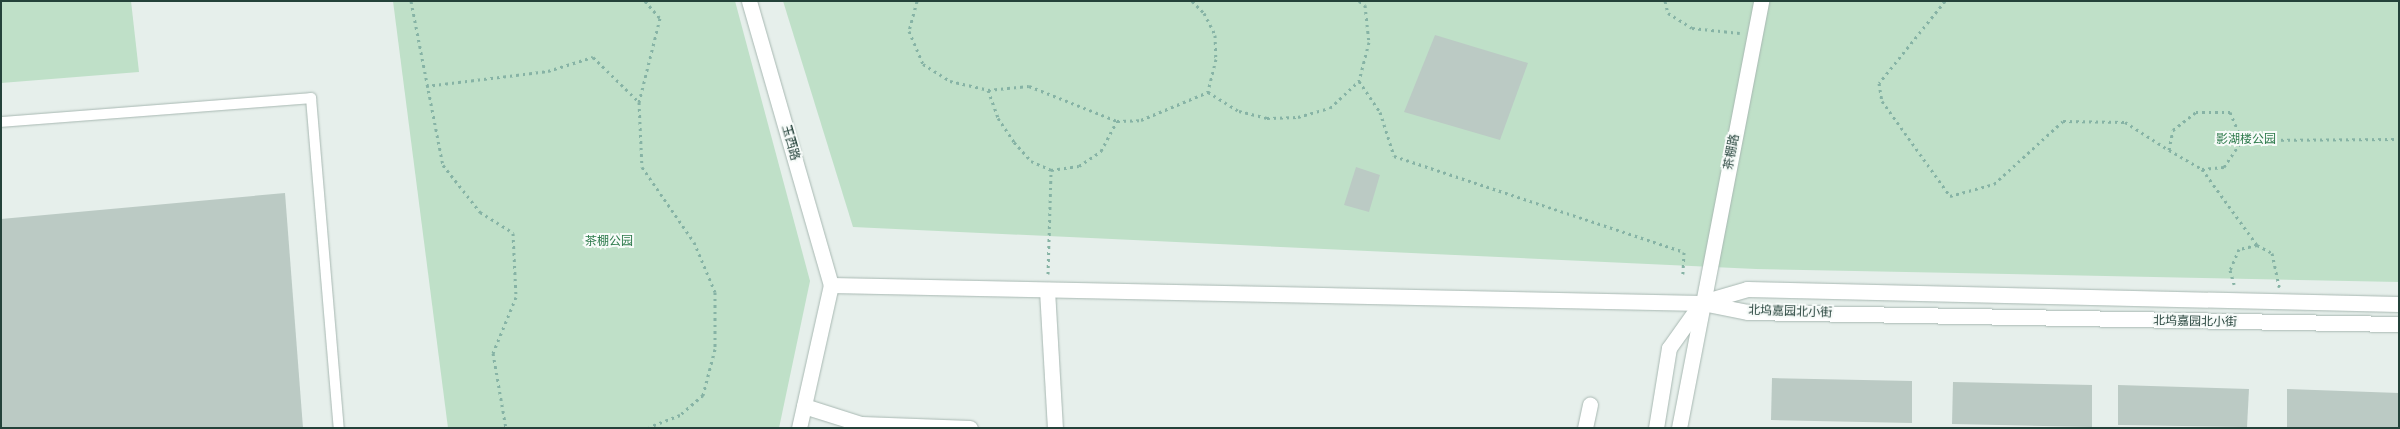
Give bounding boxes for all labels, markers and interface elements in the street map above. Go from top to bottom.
street label: 玉西路 [778,124,802,162]
street label: 茶棚路 [1721,133,1743,171]
park label: 影湖楼公园 [2216,133,2276,147]
park label: 茶棚公园 [585,235,633,249]
street label: 北坞嘉园北小街 [1748,303,1832,321]
street label: 北坞嘉园北小街 [2153,314,2237,330]

